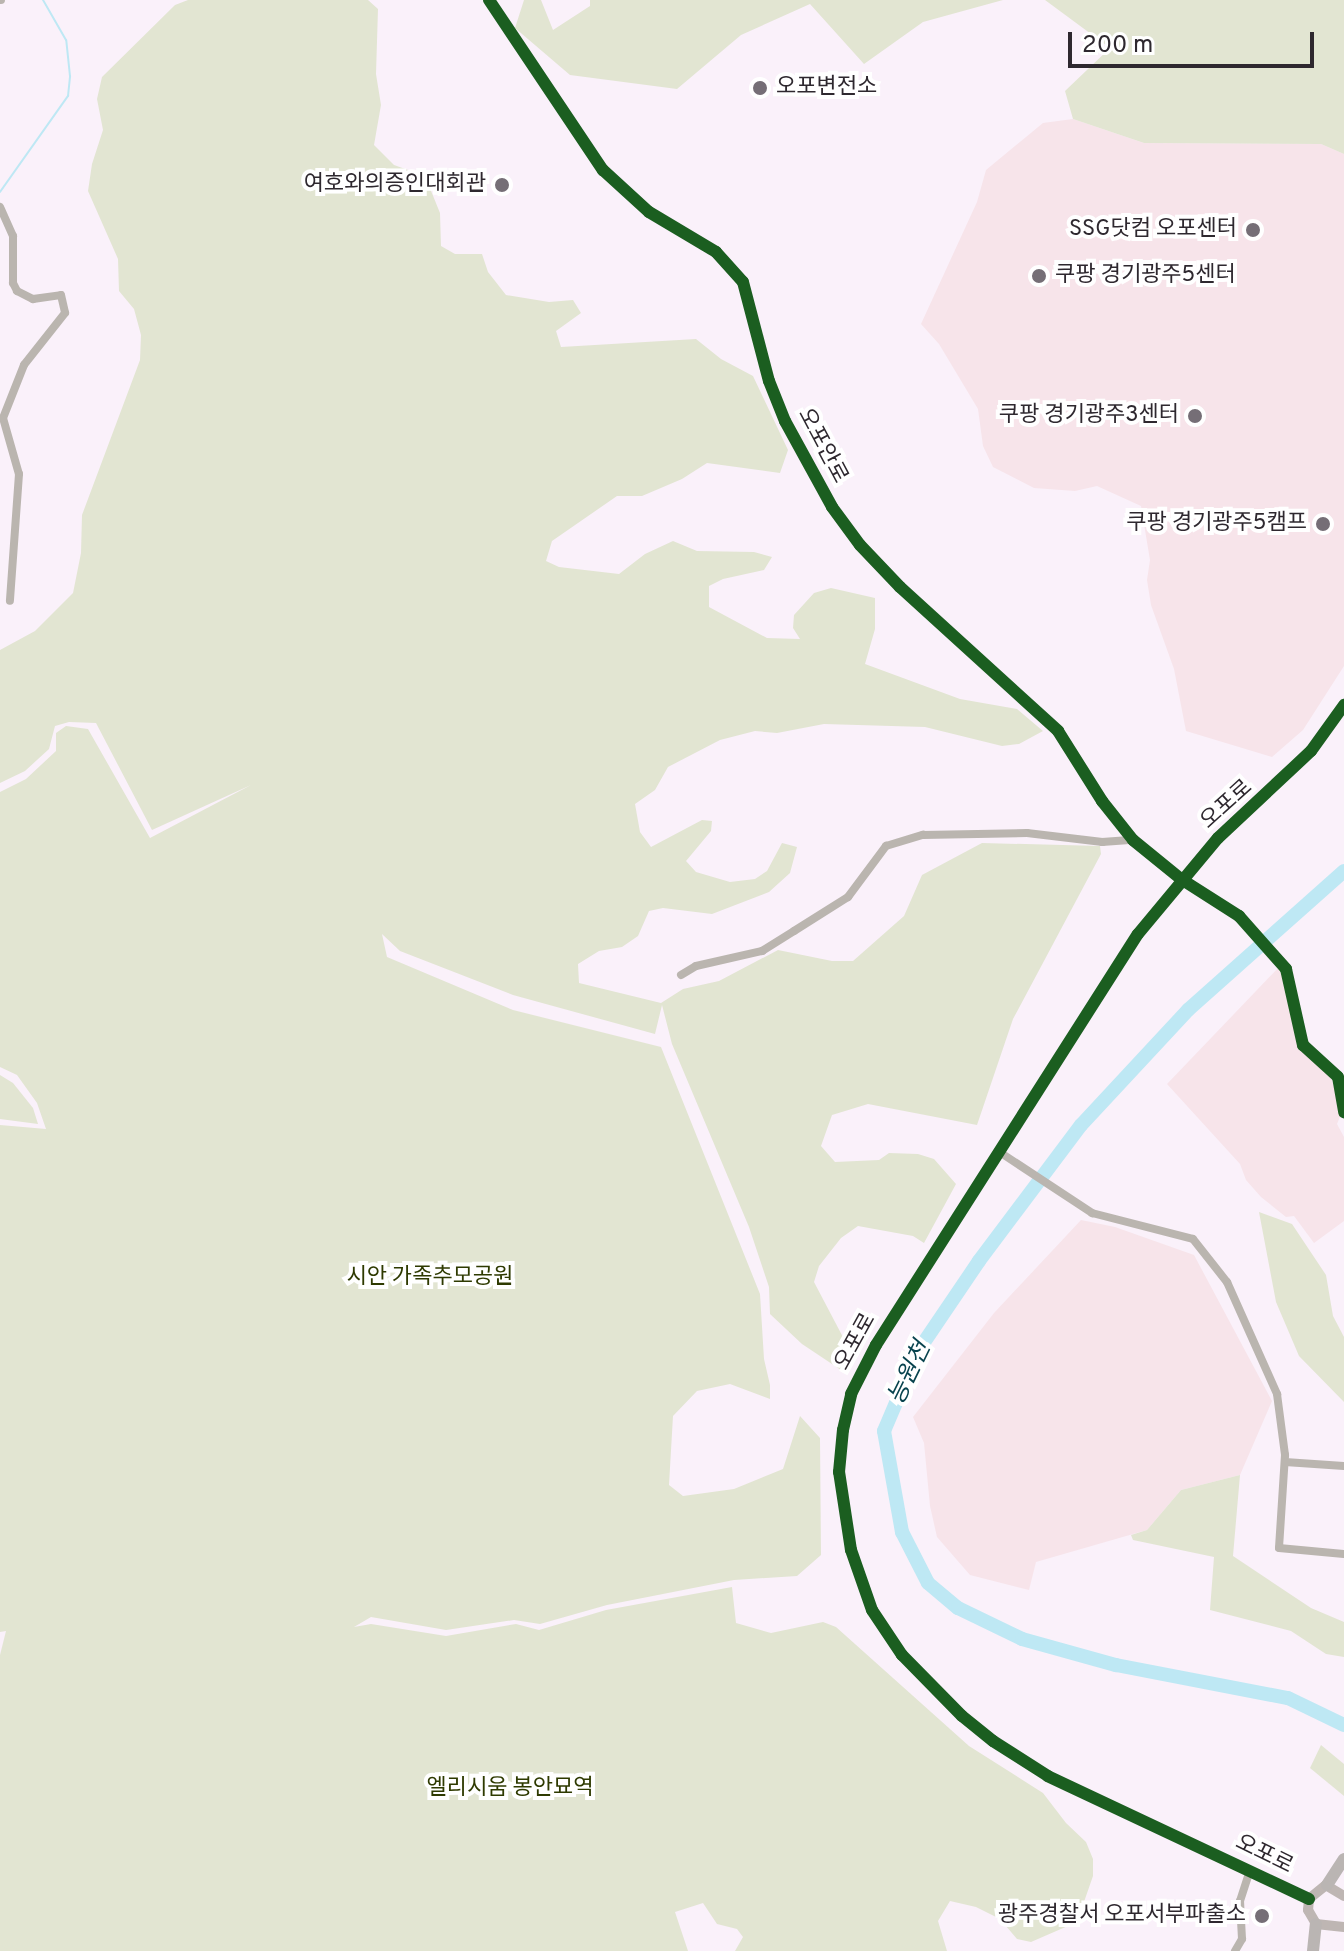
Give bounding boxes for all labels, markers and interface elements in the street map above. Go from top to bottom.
scale bar [1072,16,1318,66]
text: 200 m [1082,31,1153,61]
place label: 오포변전소 [776,75,877,101]
marker: 오포변전소 [751,79,769,97]
place label: 여호와의증인대회관 [304,172,486,198]
marker: 여호와의증인대회관 [493,176,511,194]
place label: SSG닷컴 오포센터 [1069,217,1237,243]
marker: SSG닷컴 오포센터 [1244,221,1262,239]
place label: 쿠팡 경기광주5센터 [1055,263,1236,289]
marker: 쿠팡 경기광주5센터 [1030,267,1048,285]
place label: 쿠팡 경기광주3센터 [999,403,1179,429]
street label: 오포안로 [791,404,853,488]
marker: 쿠팡 경기광주3센터 [1186,407,1204,425]
place label: 쿠팡 경기광주5캠프 [1126,511,1307,537]
marker: 쿠팡 경기광주5캠프 [1314,515,1332,533]
street label: 오포로 [1196,775,1258,835]
park label: 시안 가족추모공원 [346,1265,514,1291]
street label: 오포로 [830,1309,882,1375]
water label: 능원천 [884,1338,938,1410]
park label: 엘리시움 봉안묘역 [426,1776,594,1802]
street label: 오포로 [1231,1830,1297,1880]
place label: 광주경찰서 오포서부파출소 [998,1903,1246,1929]
marker: 광주경찰서 오포서부파출소 [1253,1907,1271,1925]

